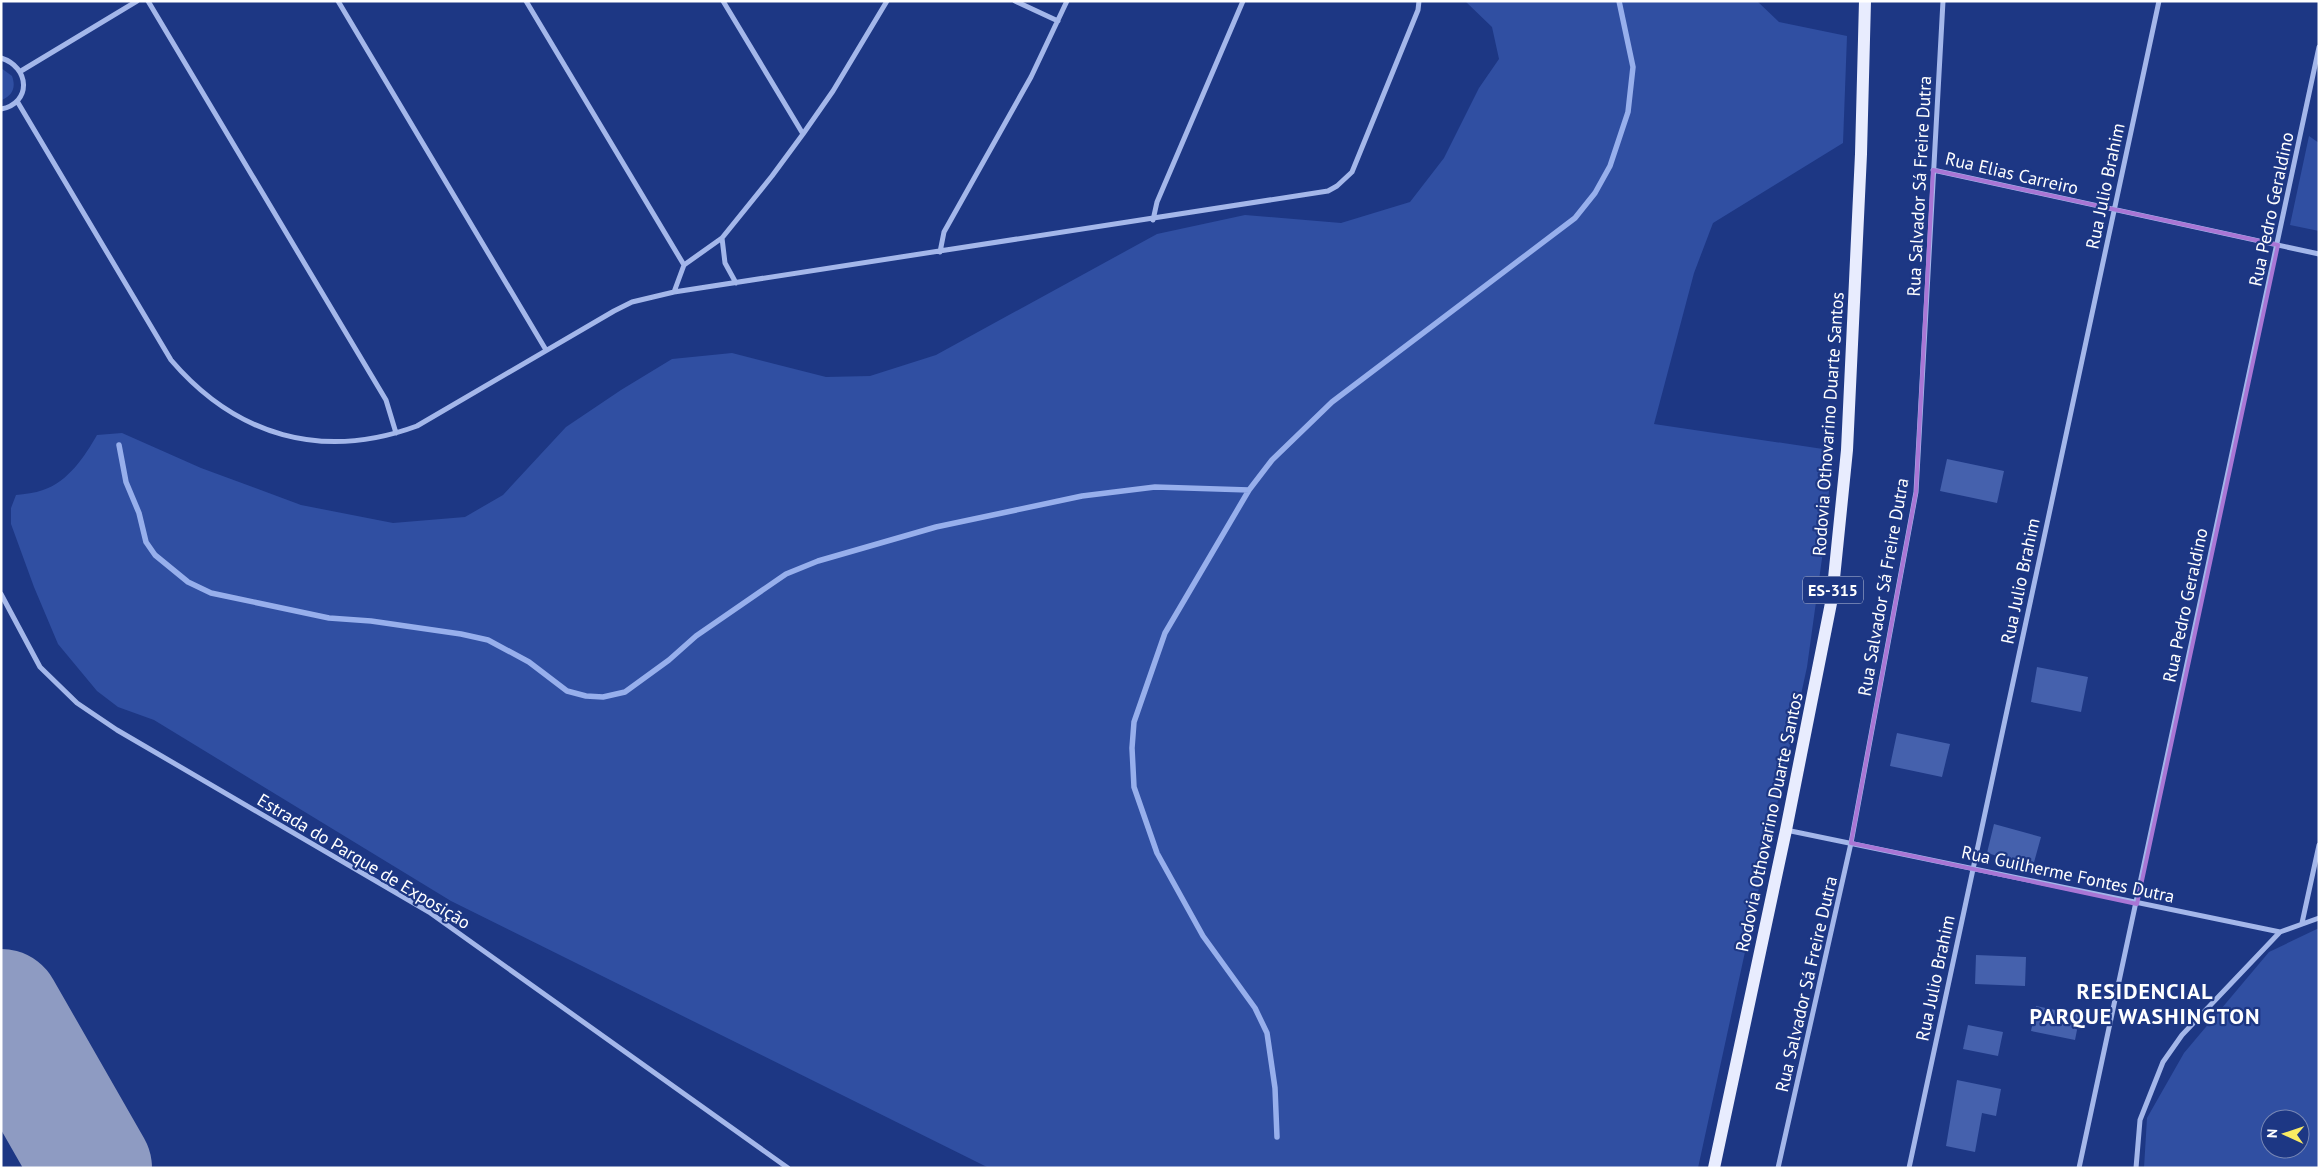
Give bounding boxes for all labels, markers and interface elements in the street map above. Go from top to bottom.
street label: Rua Salvador Sá Freire Dutra [1902,75,1936,297]
street label: Rua Julio Brahim [2080,121,2130,251]
street label: Rua Pedro Geraldino [2243,130,2299,288]
street label: Rua Elias Carreiro [1943,147,2081,199]
street label: Rodovia Othovarino Duarte Santos [1807,291,1849,557]
street label: Rua Salvador Sá Freire Dutra [1852,476,1914,698]
street label: Rua Julio Brahim [1995,516,2045,646]
street label: Rua Pedro Geraldino [2157,526,2213,684]
road number: ES-315 [1803,576,1863,604]
street label: Rodovia Othovarino Duarte Santos [1730,690,1808,954]
street label: Estrada do Parque de Exposição [253,788,475,934]
street label: Rua Guilherme Fontes Dutra [1959,840,2177,908]
street label: Rua Salvador Sá Freire Dutra [1770,874,1842,1094]
street label: Rua Julio Brahim [1910,913,1960,1043]
district label: RESIDENCIAL PARQUE WASHINGTON [2030,977,2261,1030]
north arrow [2260,1109,2310,1159]
text: N [2263,1128,2281,1138]

